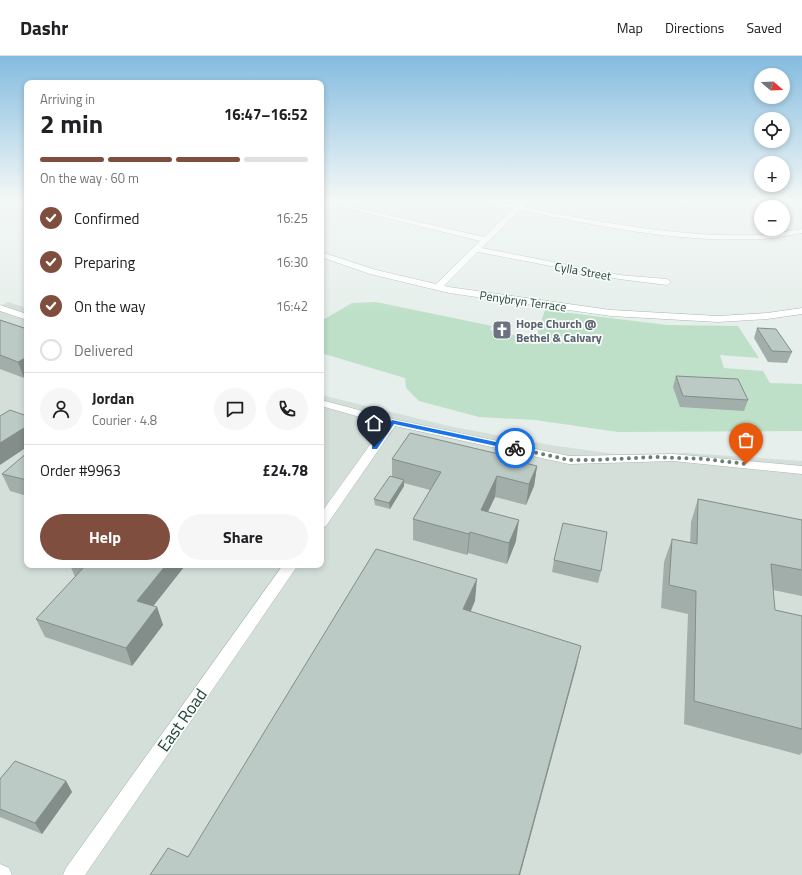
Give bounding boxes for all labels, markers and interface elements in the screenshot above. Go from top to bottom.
text: Dashr [20,13,68,42]
text: Map [617,17,643,38]
text: Directions [665,17,724,38]
text: Saved [746,17,782,38]
north arrow [754,68,790,104]
map controls [754,68,790,236]
text: Arriving in [40,89,95,109]
text: 16:47–16:52 [224,103,308,126]
text: 2 min [40,104,103,143]
button: locate [754,112,790,148]
button: + [754,156,790,192]
text: On the way · 60 m [40,168,139,188]
button: − [754,200,790,236]
icon: check [40,207,62,229]
text: Confirmed [74,207,139,230]
text: 16:25 [276,208,308,228]
icon: check [40,251,62,273]
text: Preparing [74,251,135,274]
text: 16:30 [276,252,308,272]
street label: Cylla Street [553,257,614,285]
street label: Penybryn Terrace [478,286,568,316]
icon: check [40,295,62,317]
text: On the way [74,295,146,318]
text: 16:42 [276,296,308,316]
place label: Hope Church @ Bethel & Calvary [516,314,602,347]
church icon: Hope Church @ Bethel & Calvary [491,319,513,341]
text: Delivered [74,339,133,362]
text: Jordan [92,387,134,410]
button: person [40,388,82,430]
button: chat [214,388,256,430]
button: phone [266,388,308,430]
pin [357,406,391,447]
text: Courier · 4.8 [92,410,157,430]
icon: home [363,412,385,434]
pin [729,423,763,464]
courier [495,428,535,468]
icon: bag [735,429,757,451]
icon: bike [504,437,526,459]
text: Order #9963 [40,459,121,482]
text: £24.78 [262,459,308,482]
button: Help [40,514,170,560]
button: Share [178,514,308,560]
street label: East Road [151,683,213,757]

